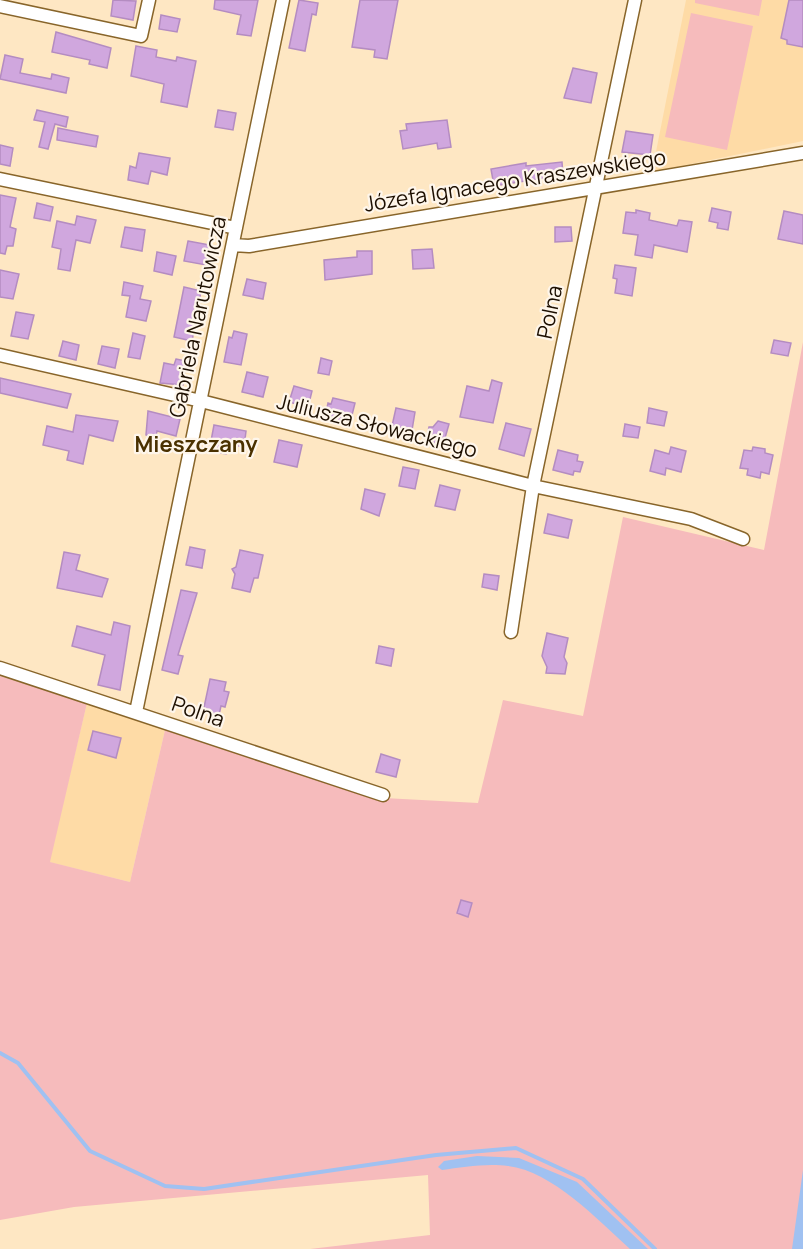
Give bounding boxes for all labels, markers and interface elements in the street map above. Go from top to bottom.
street label: Józefa Ignacego Kraszewskiego [362,142,668,218]
street label: Gabriela Narutowicza [162,213,232,420]
street label: Polna [530,282,568,341]
street label: Juliusza Słowackiego [274,387,480,463]
district label: Mieszczany [134,429,258,459]
street label: Polna [168,689,228,733]

